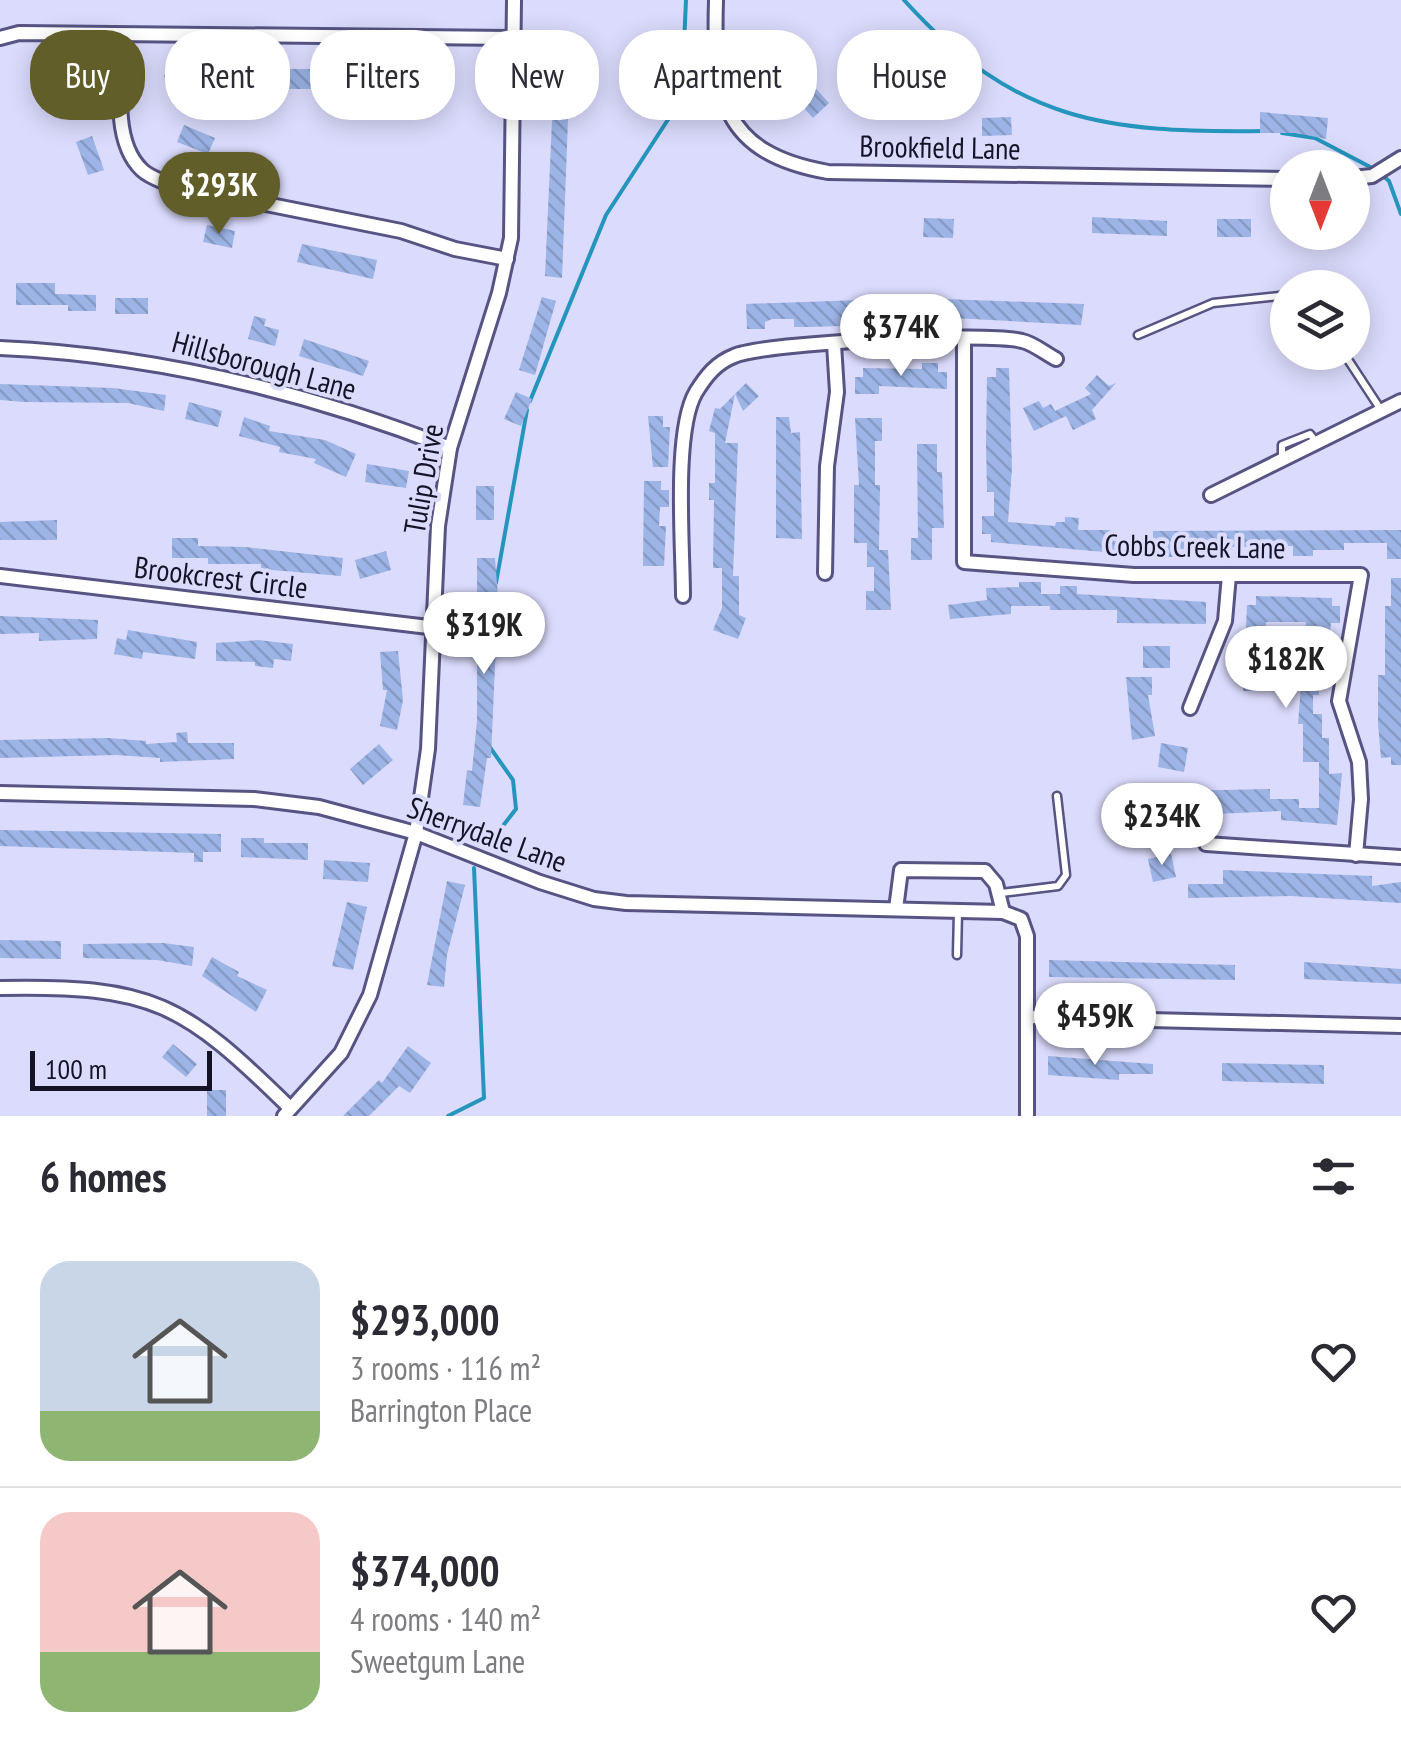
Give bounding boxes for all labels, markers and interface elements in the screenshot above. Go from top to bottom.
chip: Buy [30,30,145,120]
chip: Rent [165,30,290,120]
chip: Filters [310,30,455,120]
chip: New [475,30,599,120]
chip: Apartment [619,30,817,120]
chip: House [837,30,982,120]
street label: Brookfield Lane [859,126,1021,167]
north arrow [1270,150,1370,250]
map controls [1270,150,1370,370]
pin: $293K [149,152,289,237]
text: $293K [180,163,258,205]
button: layers [1270,270,1370,370]
pin: $374K [831,294,971,379]
text: $374K [862,305,940,347]
street label: Hillsborough Lane [168,321,361,408]
street label: Tulip Drive [394,421,451,537]
street label: Cobbs Creek Lane [1104,524,1286,567]
street label: Brookcrest Circle [132,547,310,606]
pin: $319K [414,592,554,677]
text: $319K [445,603,523,645]
pin: $182K [1216,626,1356,711]
text: $182K [1247,637,1325,679]
pin: $234K [1092,783,1232,868]
street label: Sherrydale Lane [403,787,572,880]
text: $234K [1123,794,1201,836]
pin: $459K [1025,983,1165,1068]
text: $459K [1056,994,1134,1036]
scale bar [30,1046,212,1090]
text: 100 m [45,1050,107,1087]
text: 6 homes [40,1149,167,1204]
icon: filters [1306,1149,1361,1204]
text: $293,000 [350,1292,500,1347]
icon: home [120,1301,240,1421]
icon: heart [1306,1334,1361,1389]
text: 3 rooms · 116 m² [350,1347,541,1389]
text: Barrington Place [350,1389,532,1431]
text: $374,000 [350,1543,500,1598]
icon: home [120,1552,240,1672]
icon: heart [1306,1585,1361,1640]
text: 4 rooms · 140 m² [350,1598,541,1640]
text: Sweetgum Lane [350,1640,525,1682]

